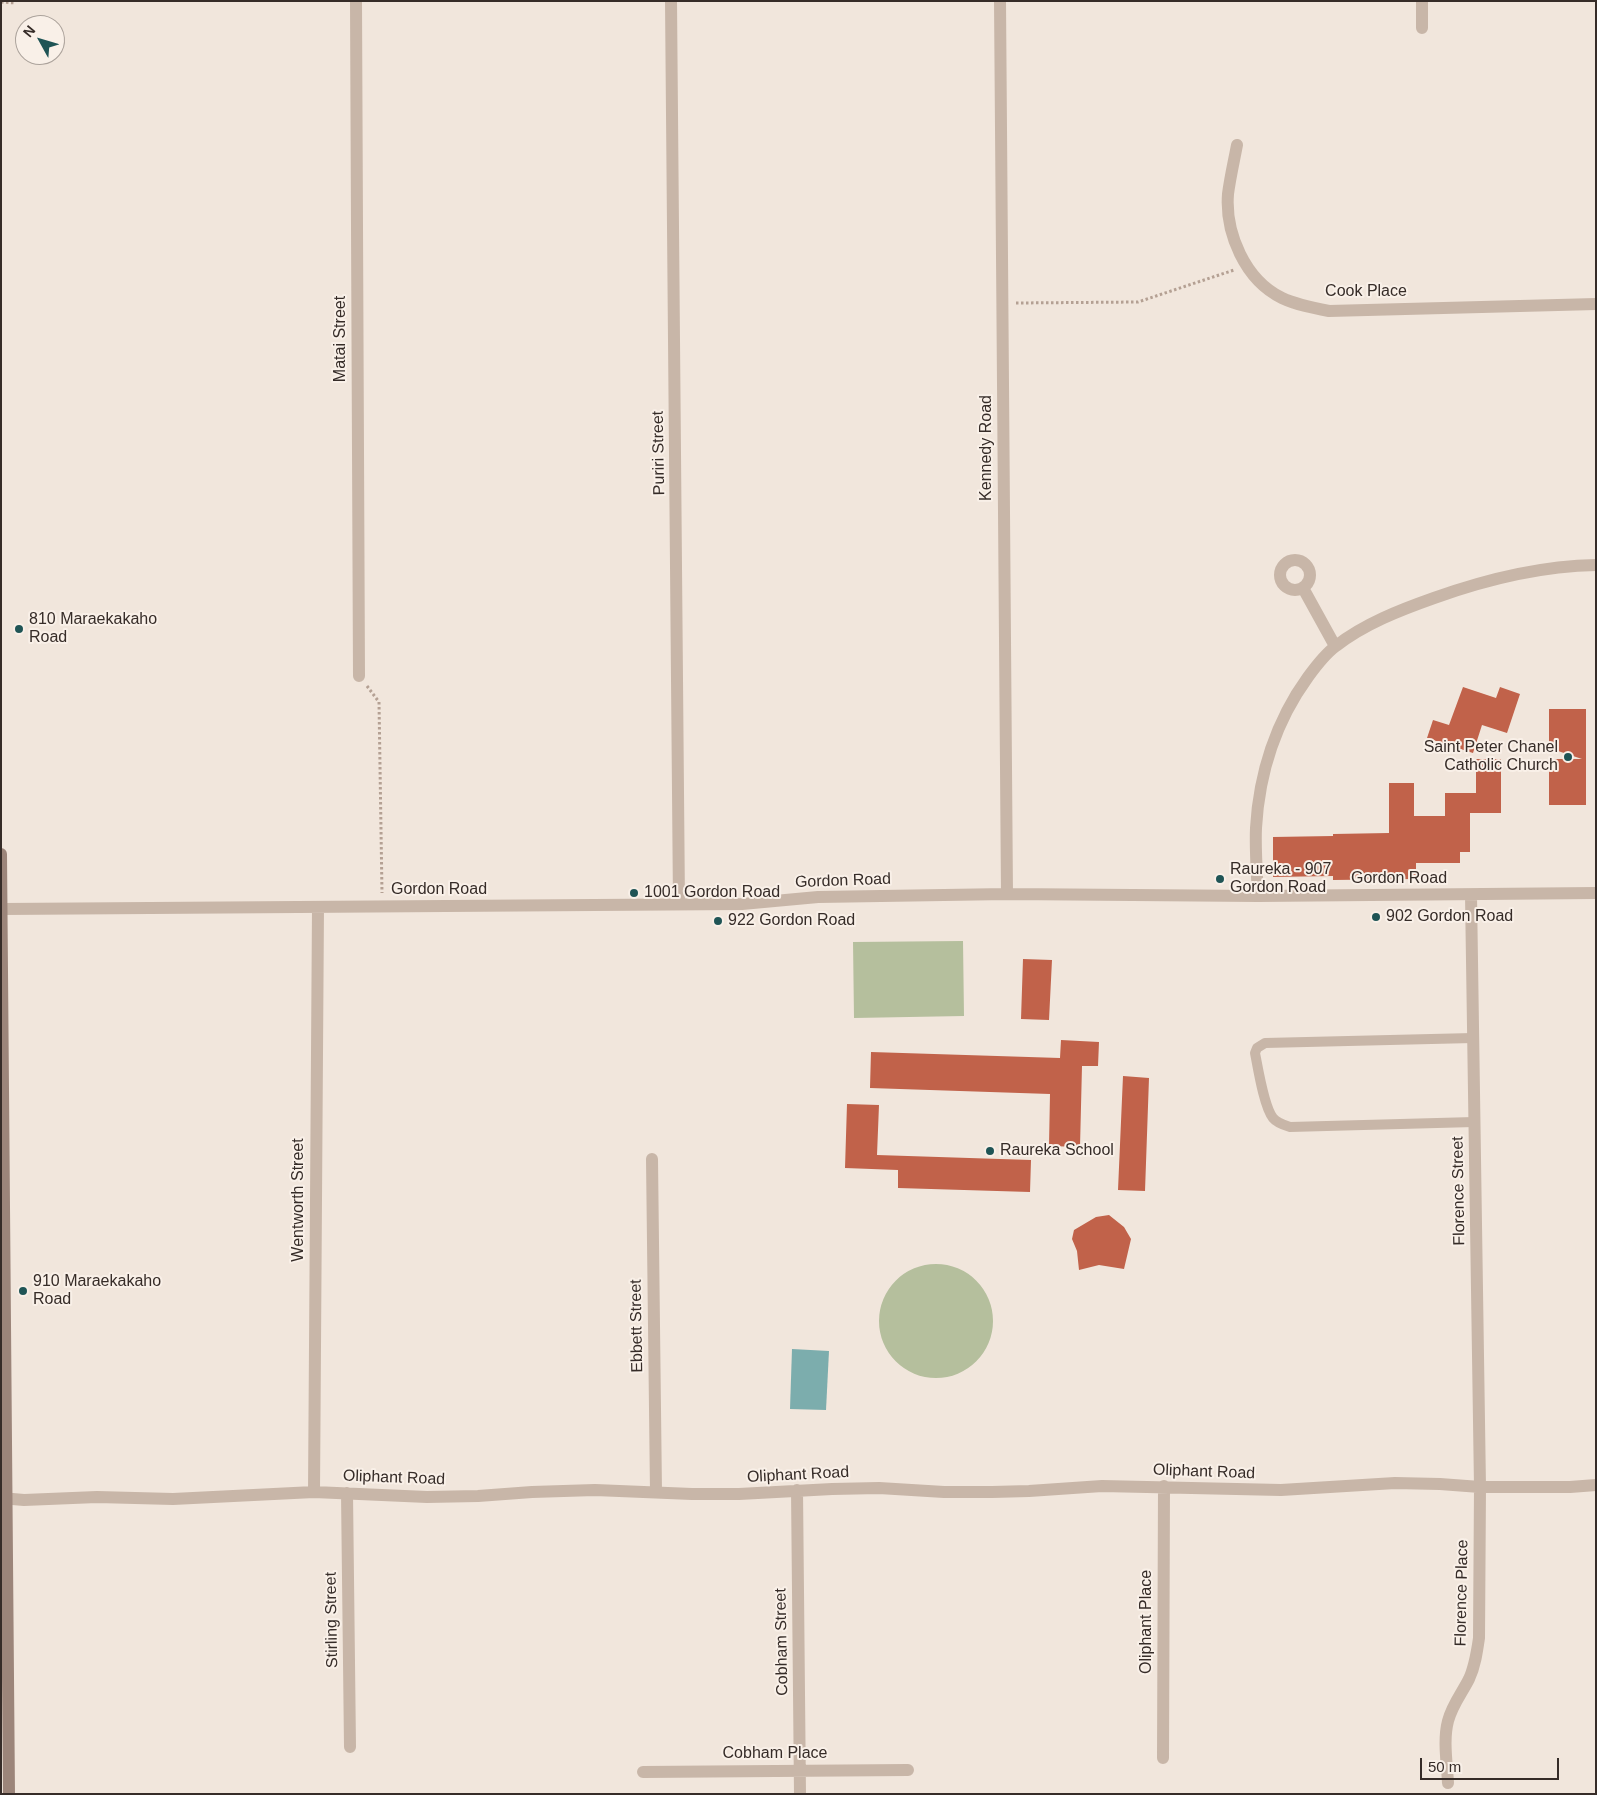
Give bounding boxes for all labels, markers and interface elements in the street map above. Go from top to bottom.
north arrow [15,15,65,65]
text: N [20,22,39,40]
street label: Cook Place [1325,282,1407,302]
street label: Matai Street [331,296,351,382]
street label: Kennedy Road [977,395,997,501]
street label: Puriri Street [649,411,669,495]
place label: 810 Maraekakaho Road [29,610,157,648]
marker: 810 Maraekakaho Road [13,623,25,635]
place label: Saint Peter Chanel Catholic Church [1424,738,1558,776]
marker: Saint Peter Chanel Catholic Church [1562,751,1574,763]
place label: Raureka - 907 Gordon Road [1230,860,1331,898]
street label: Gordon Road [1351,869,1447,889]
street label: Gordon Road [795,870,891,892]
marker: Raureka - 907 Gordon Road [1214,873,1226,885]
street label: Gordon Road [391,880,487,900]
place label: 1001 Gordon Road [644,883,780,903]
marker: 1001 Gordon Road [628,887,640,899]
place label: 902 Gordon Road [1386,907,1513,927]
place label: 922 Gordon Road [728,911,855,931]
marker: 902 Gordon Road [1370,911,1382,923]
marker: 922 Gordon Road [712,915,724,927]
street label: Florence Street [1448,1136,1470,1246]
street label: Wentworth Street [289,1138,309,1262]
place label: Raureka School [1000,1141,1114,1161]
marker: Raureka School [984,1145,996,1157]
place label: 910 Maraekakaho Road [33,1272,161,1310]
street label: Ebbett Street [627,1279,647,1373]
marker: 910 Maraekakaho Road [17,1285,29,1297]
street label: Oliphant Road [1153,1461,1255,1483]
street label: Oliphant Road [746,1463,850,1487]
street label: Oliphant Road [343,1467,445,1489]
street label: Florence Place [1451,1539,1473,1647]
street label: Oliphant Place [1137,1570,1157,1674]
street label: Stirling Street [322,1572,342,1668]
street label: Cobham Street [771,1588,793,1696]
street label: Cobham Place [723,1744,827,1764]
scale bar [1422,1748,1561,1780]
text: 50 m [1428,1758,1461,1775]

